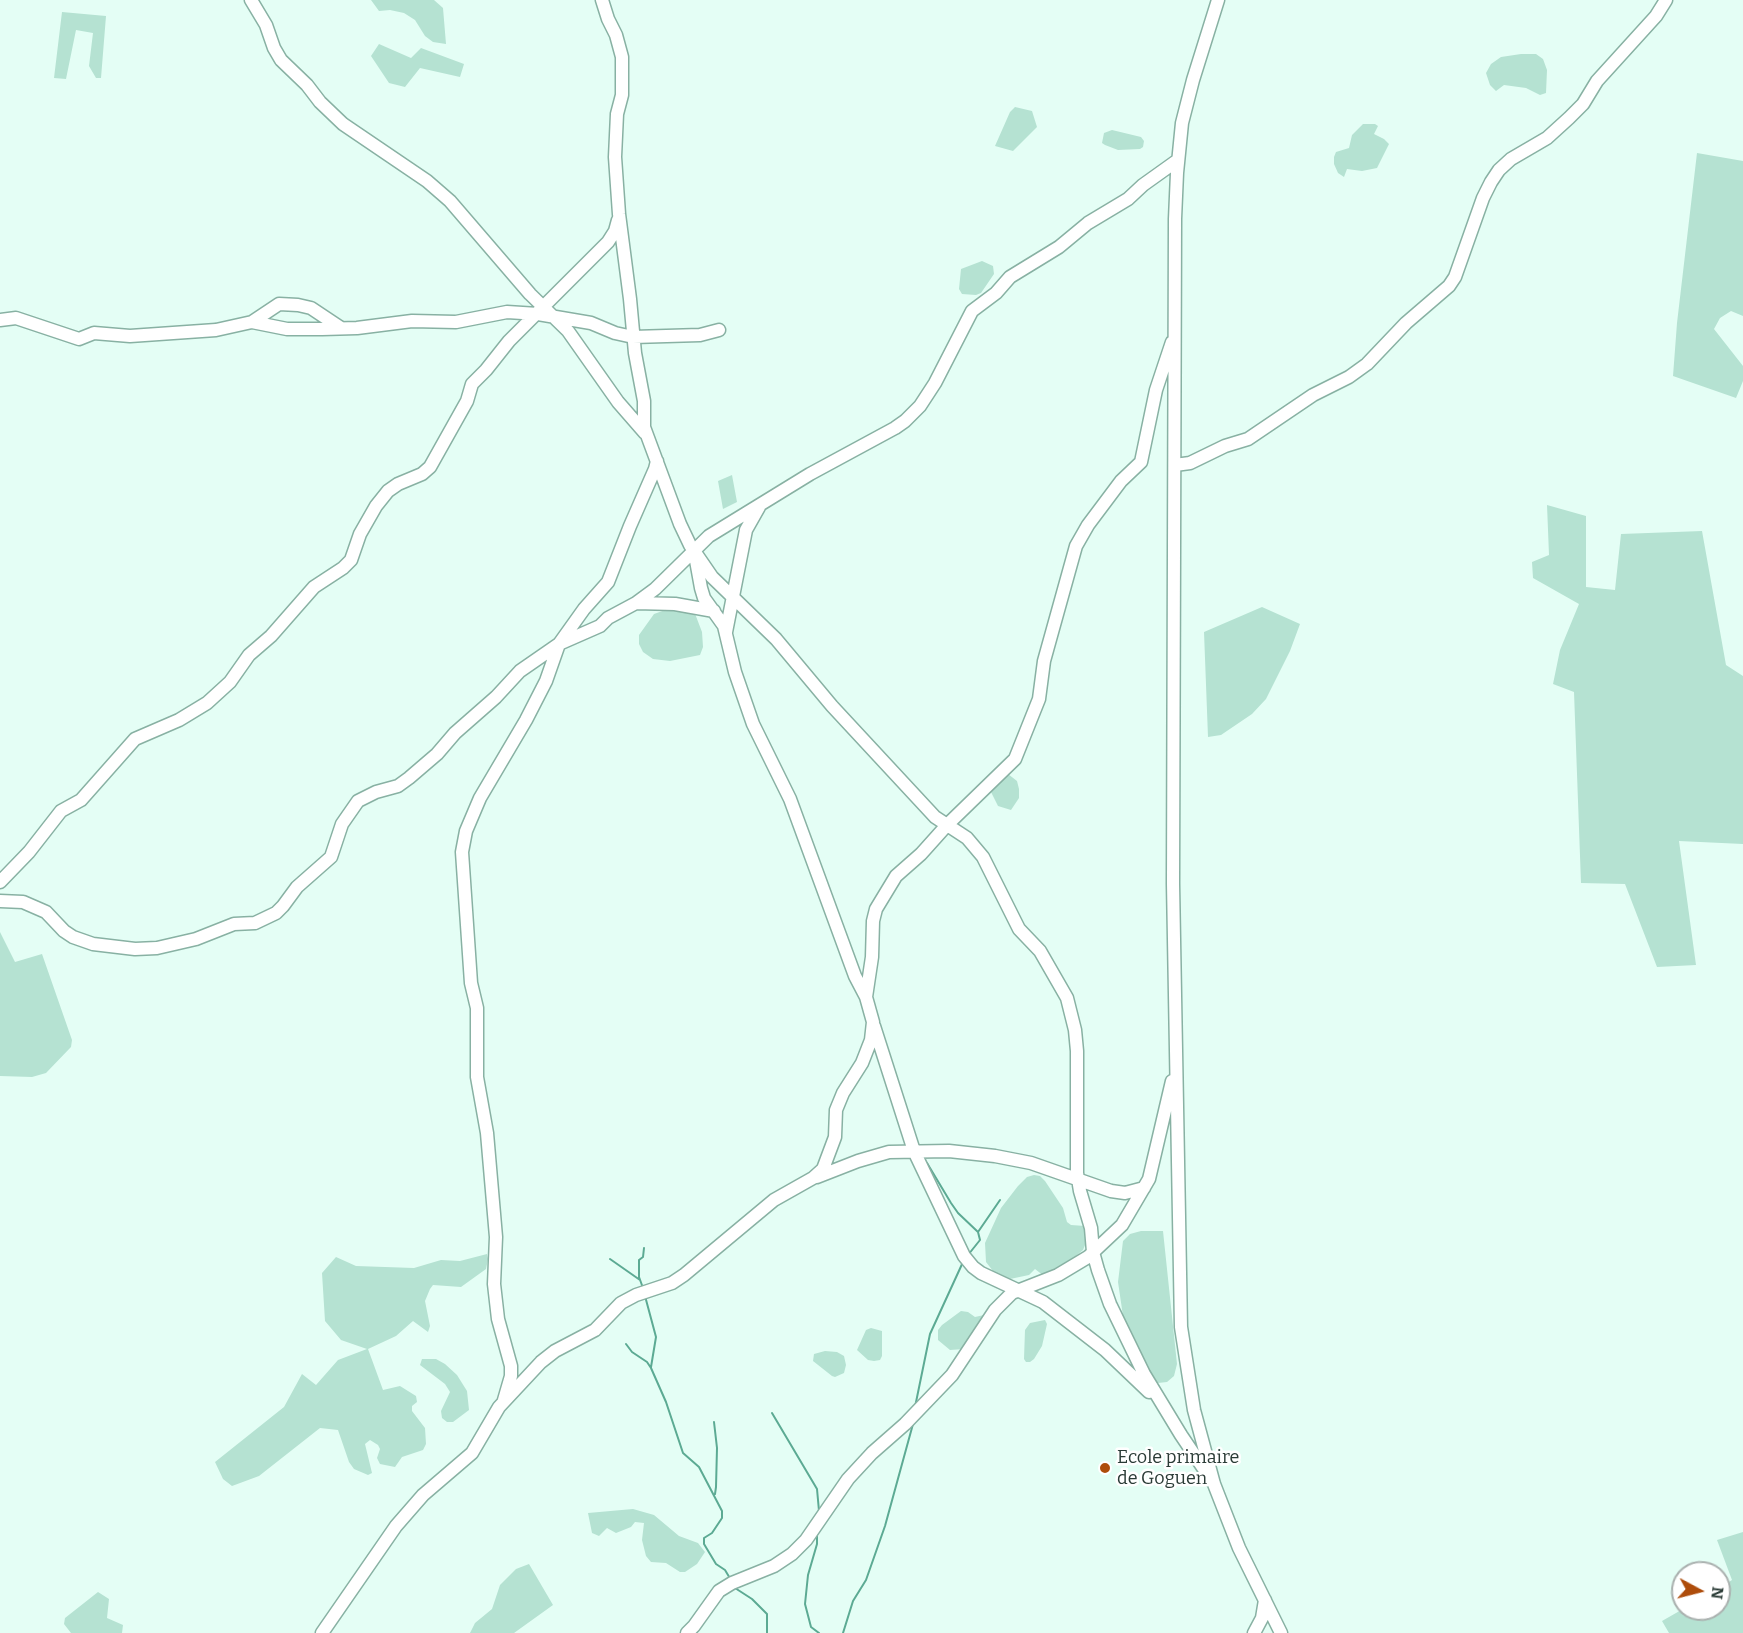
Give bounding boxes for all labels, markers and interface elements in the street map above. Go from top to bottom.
place label: Ecole primaire de Goguen [1117,1447,1239,1490]
marker: Ecole primaire de Goguen [1098,1461,1112,1475]
north arrow [1671,1561,1731,1621]
text: N [1707,1586,1728,1600]

